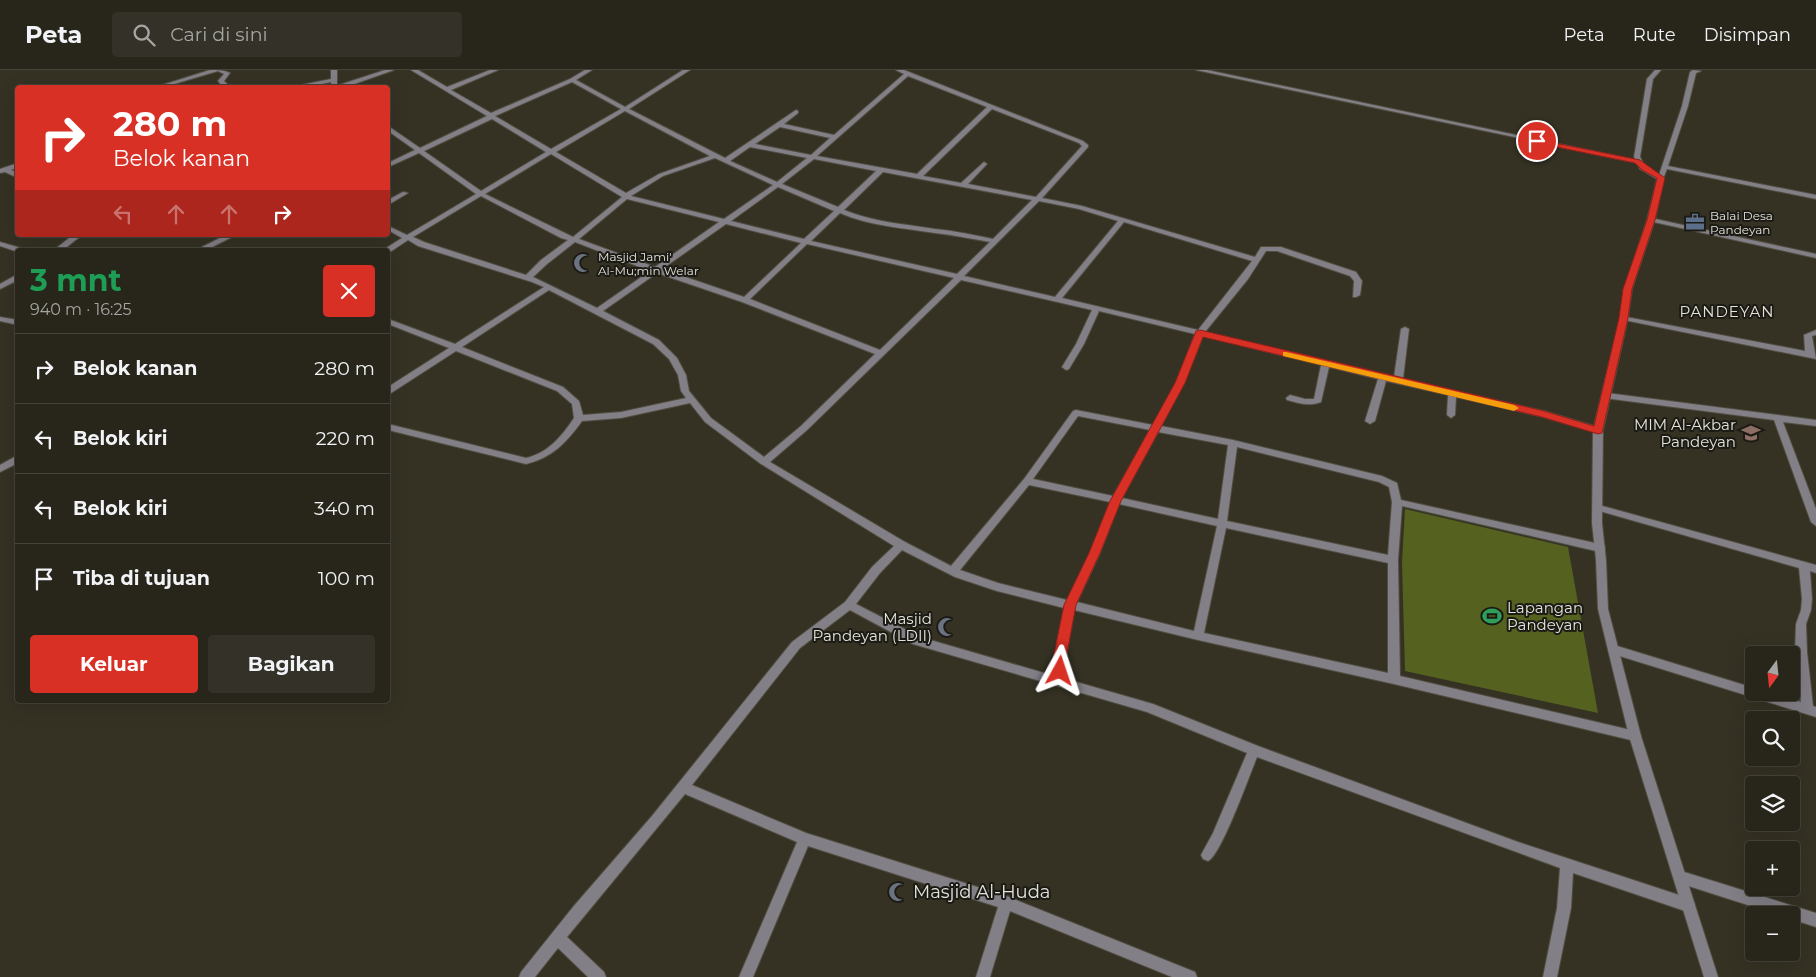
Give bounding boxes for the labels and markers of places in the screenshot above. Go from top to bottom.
pin [1516,120,1558,162]
place label: Balai Desa Pandeyan [1710,208,1773,237]
office icon: Balai Desa Pandeyan [1684,211,1706,233]
place label: Masjid Jami' Al-Mu;min Welar [598,249,699,278]
mosque icon: Masjid Jami' Al-Mu;min Welar [572,252,594,274]
place label: MIM Al-Akbar Pandeyan [1634,415,1736,451]
school or university icon: MIM Al-Akbar Pandeyan [1740,422,1762,444]
place label: Lapangan Pandeyan [1507,598,1583,634]
sports icon: Lapangan Pandeyan [1481,605,1503,627]
place label: Masjid Pandeyan (LDII) [812,609,932,645]
mosque icon: Masjid Pandeyan (LDII) [936,616,958,638]
mosque icon: Masjid Al-Huda [887,881,909,903]
place label: Masjid Al-Huda [913,881,1050,903]

